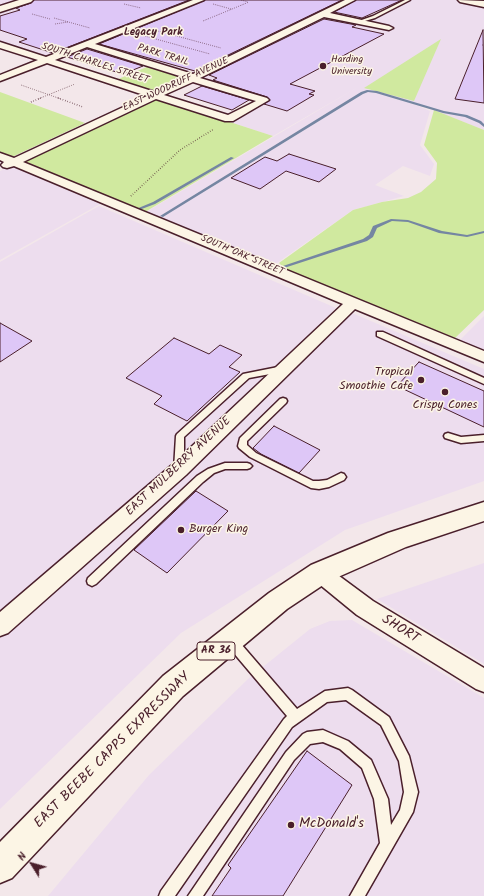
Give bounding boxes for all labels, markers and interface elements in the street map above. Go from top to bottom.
district label: Legacy Park [124,26,182,40]
street label: SOUTH CHARLES STREET [40,41,150,87]
street label: PARK TRAIL [136,42,190,70]
place label: Harding University [331,54,372,78]
street label: EAST WOODRUFF AVENUE [121,55,231,115]
marker: Harding University [318,61,328,71]
street label: SOUTH OAK STREET [199,233,285,279]
place label: Tropical Smoothie Cafe [339,366,413,394]
marker: Tropical Smoothie Cafe [416,375,426,385]
marker: Crispy Cones [440,387,450,397]
place label: Crispy Cones [413,399,477,413]
street label: EAST MULBERRY AVENUE [123,414,235,520]
place label: Burger King [189,523,248,537]
marker: Burger King [176,525,186,535]
street label: SHORT [378,612,422,648]
road number: AR 36 [197,642,235,660]
street label: EAST BEEBE CAPPS EXPRESSWAY [32,670,194,832]
place label: McDonald's [299,817,364,833]
marker: McDonald's [286,820,296,830]
north arrow [12,844,52,884]
text: N [13,849,32,865]

